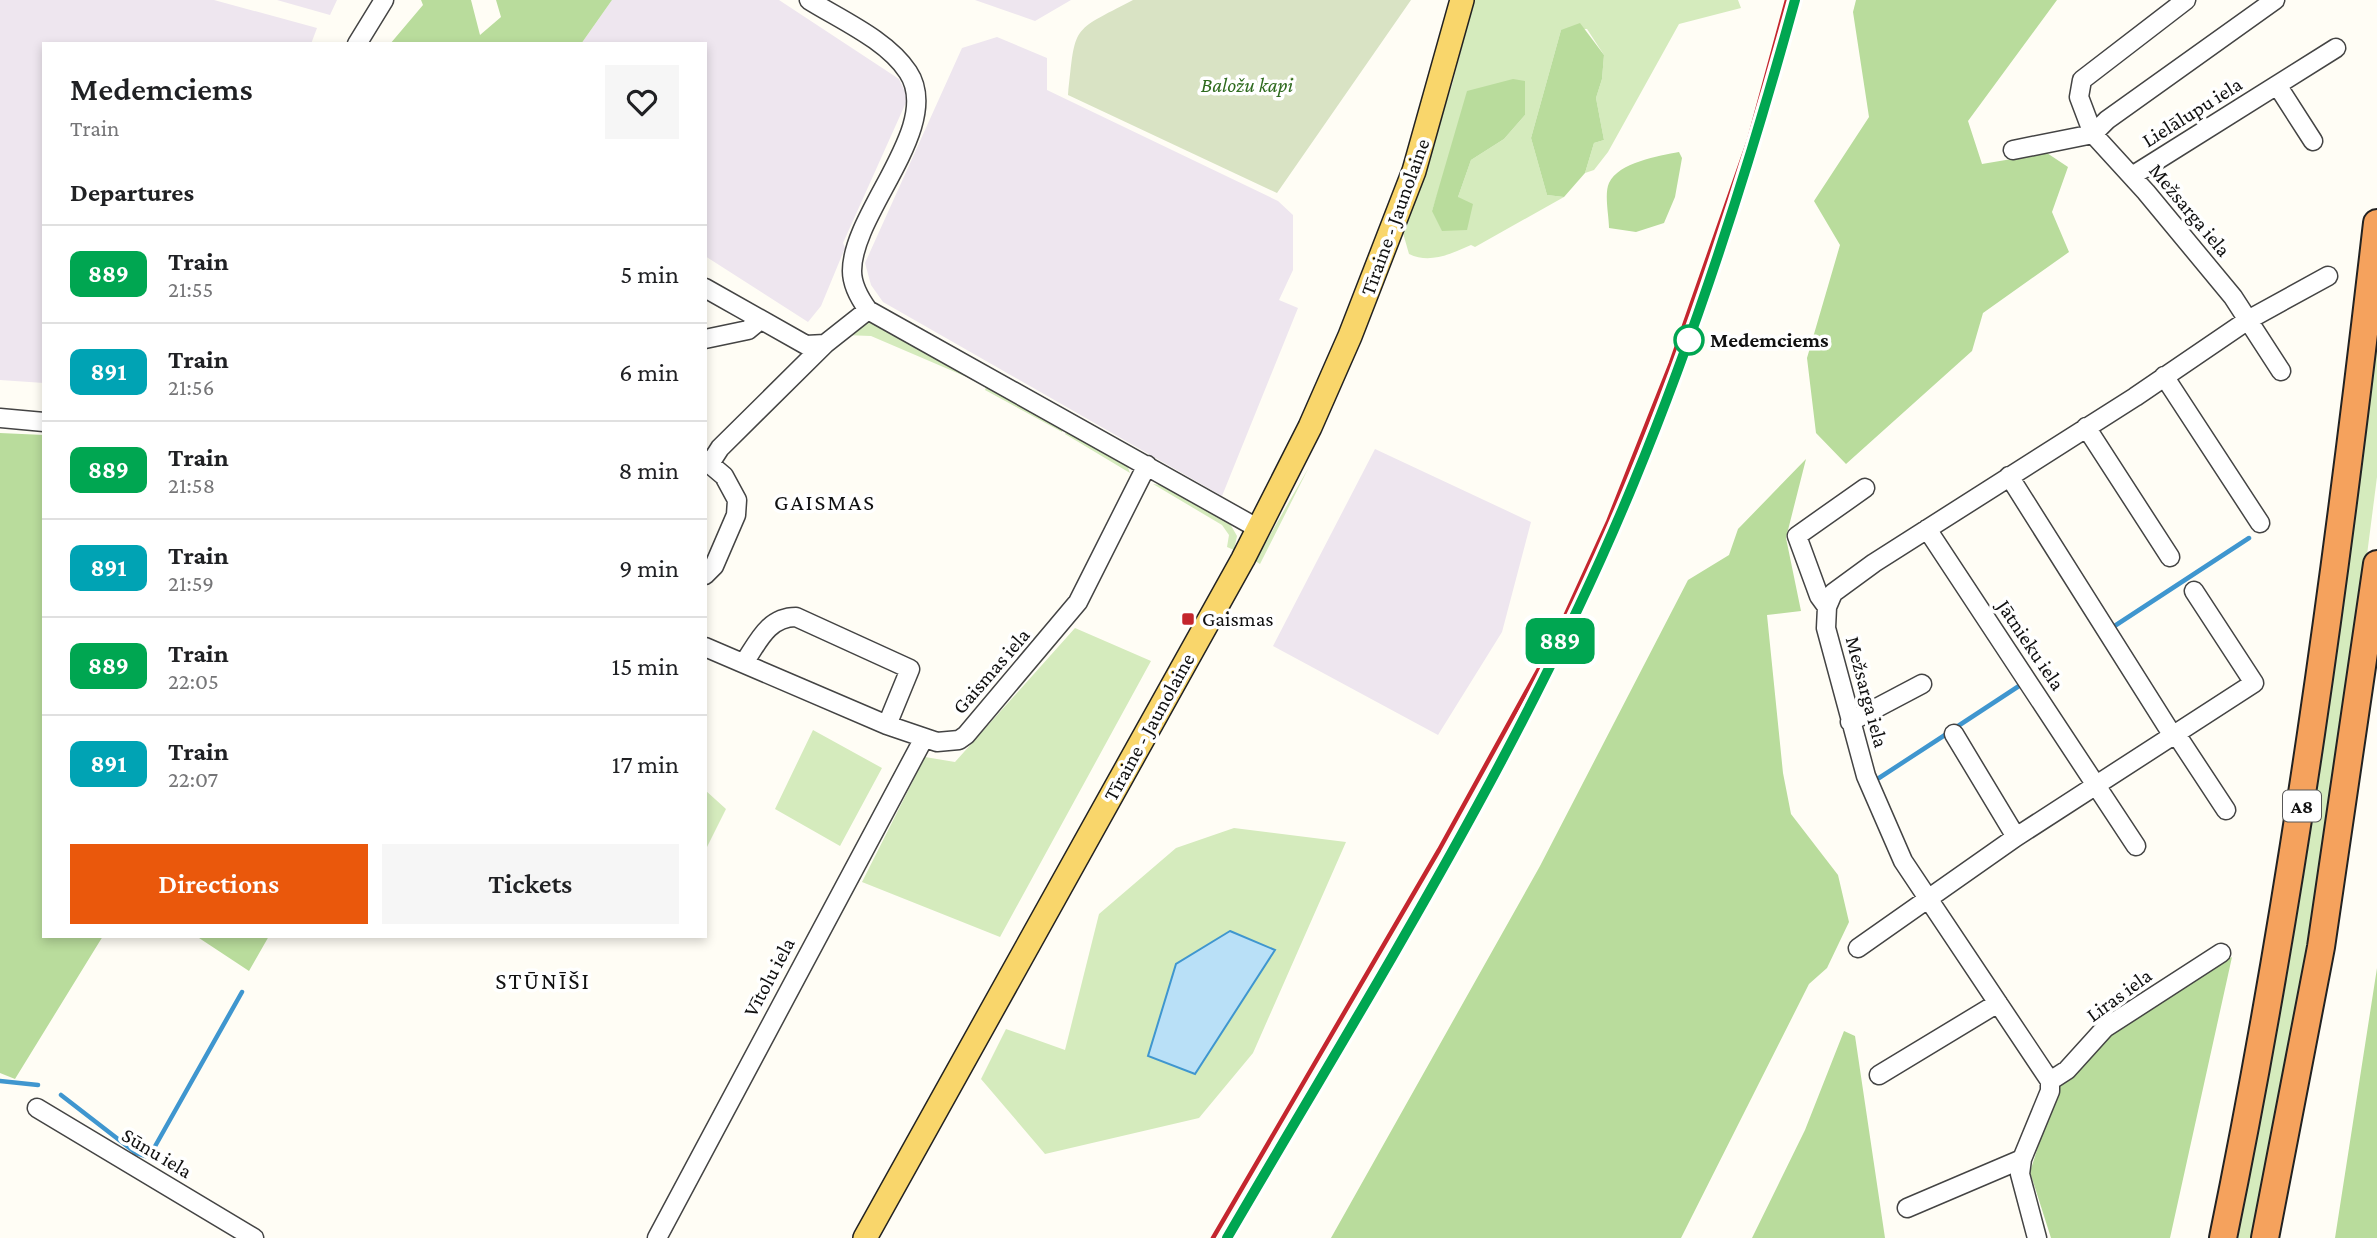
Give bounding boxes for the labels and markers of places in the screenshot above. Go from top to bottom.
marker: Medemciems [1674,325,1704,355]
place label: Medemciems [1710,328,1829,352]
place label: Gaismas [1202,607,1274,631]
marker: Gaismas [1180,611,1196,627]

